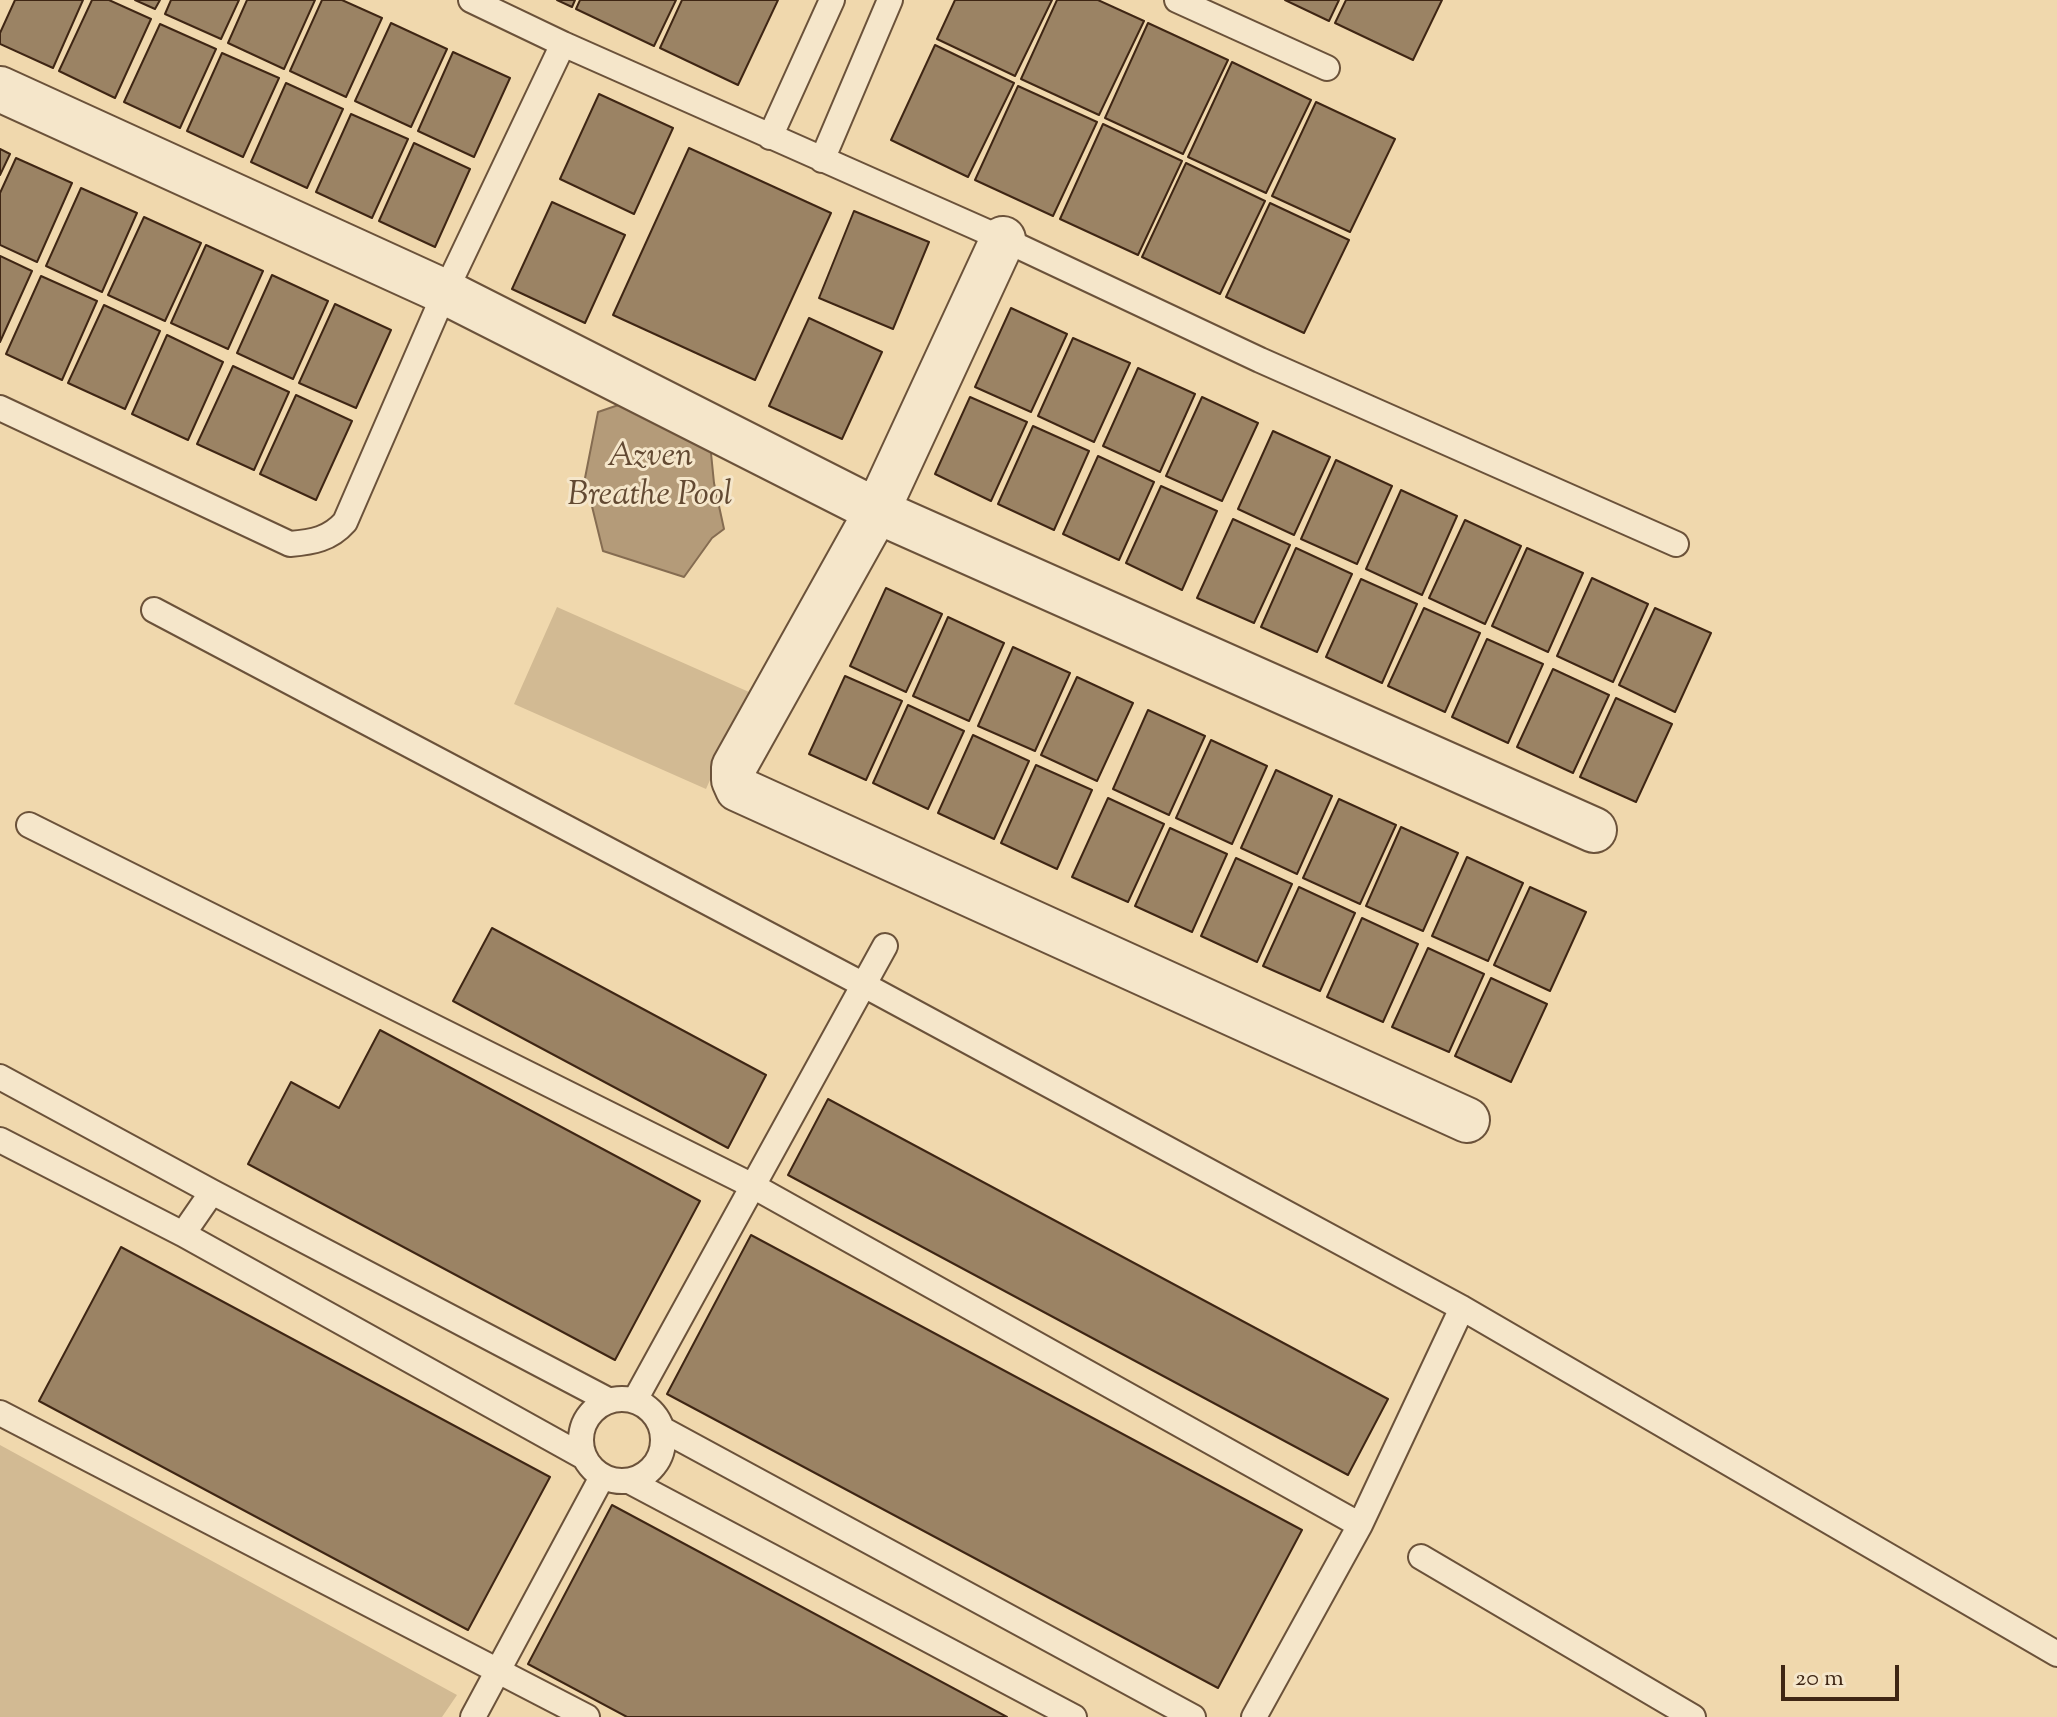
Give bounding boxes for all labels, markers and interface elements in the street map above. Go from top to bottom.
water label: Azven Breathe Pool [567,439,733,518]
scale bar [1785,1649,1903,1699]
text: 20 m [1795,1662,1844,1696]

